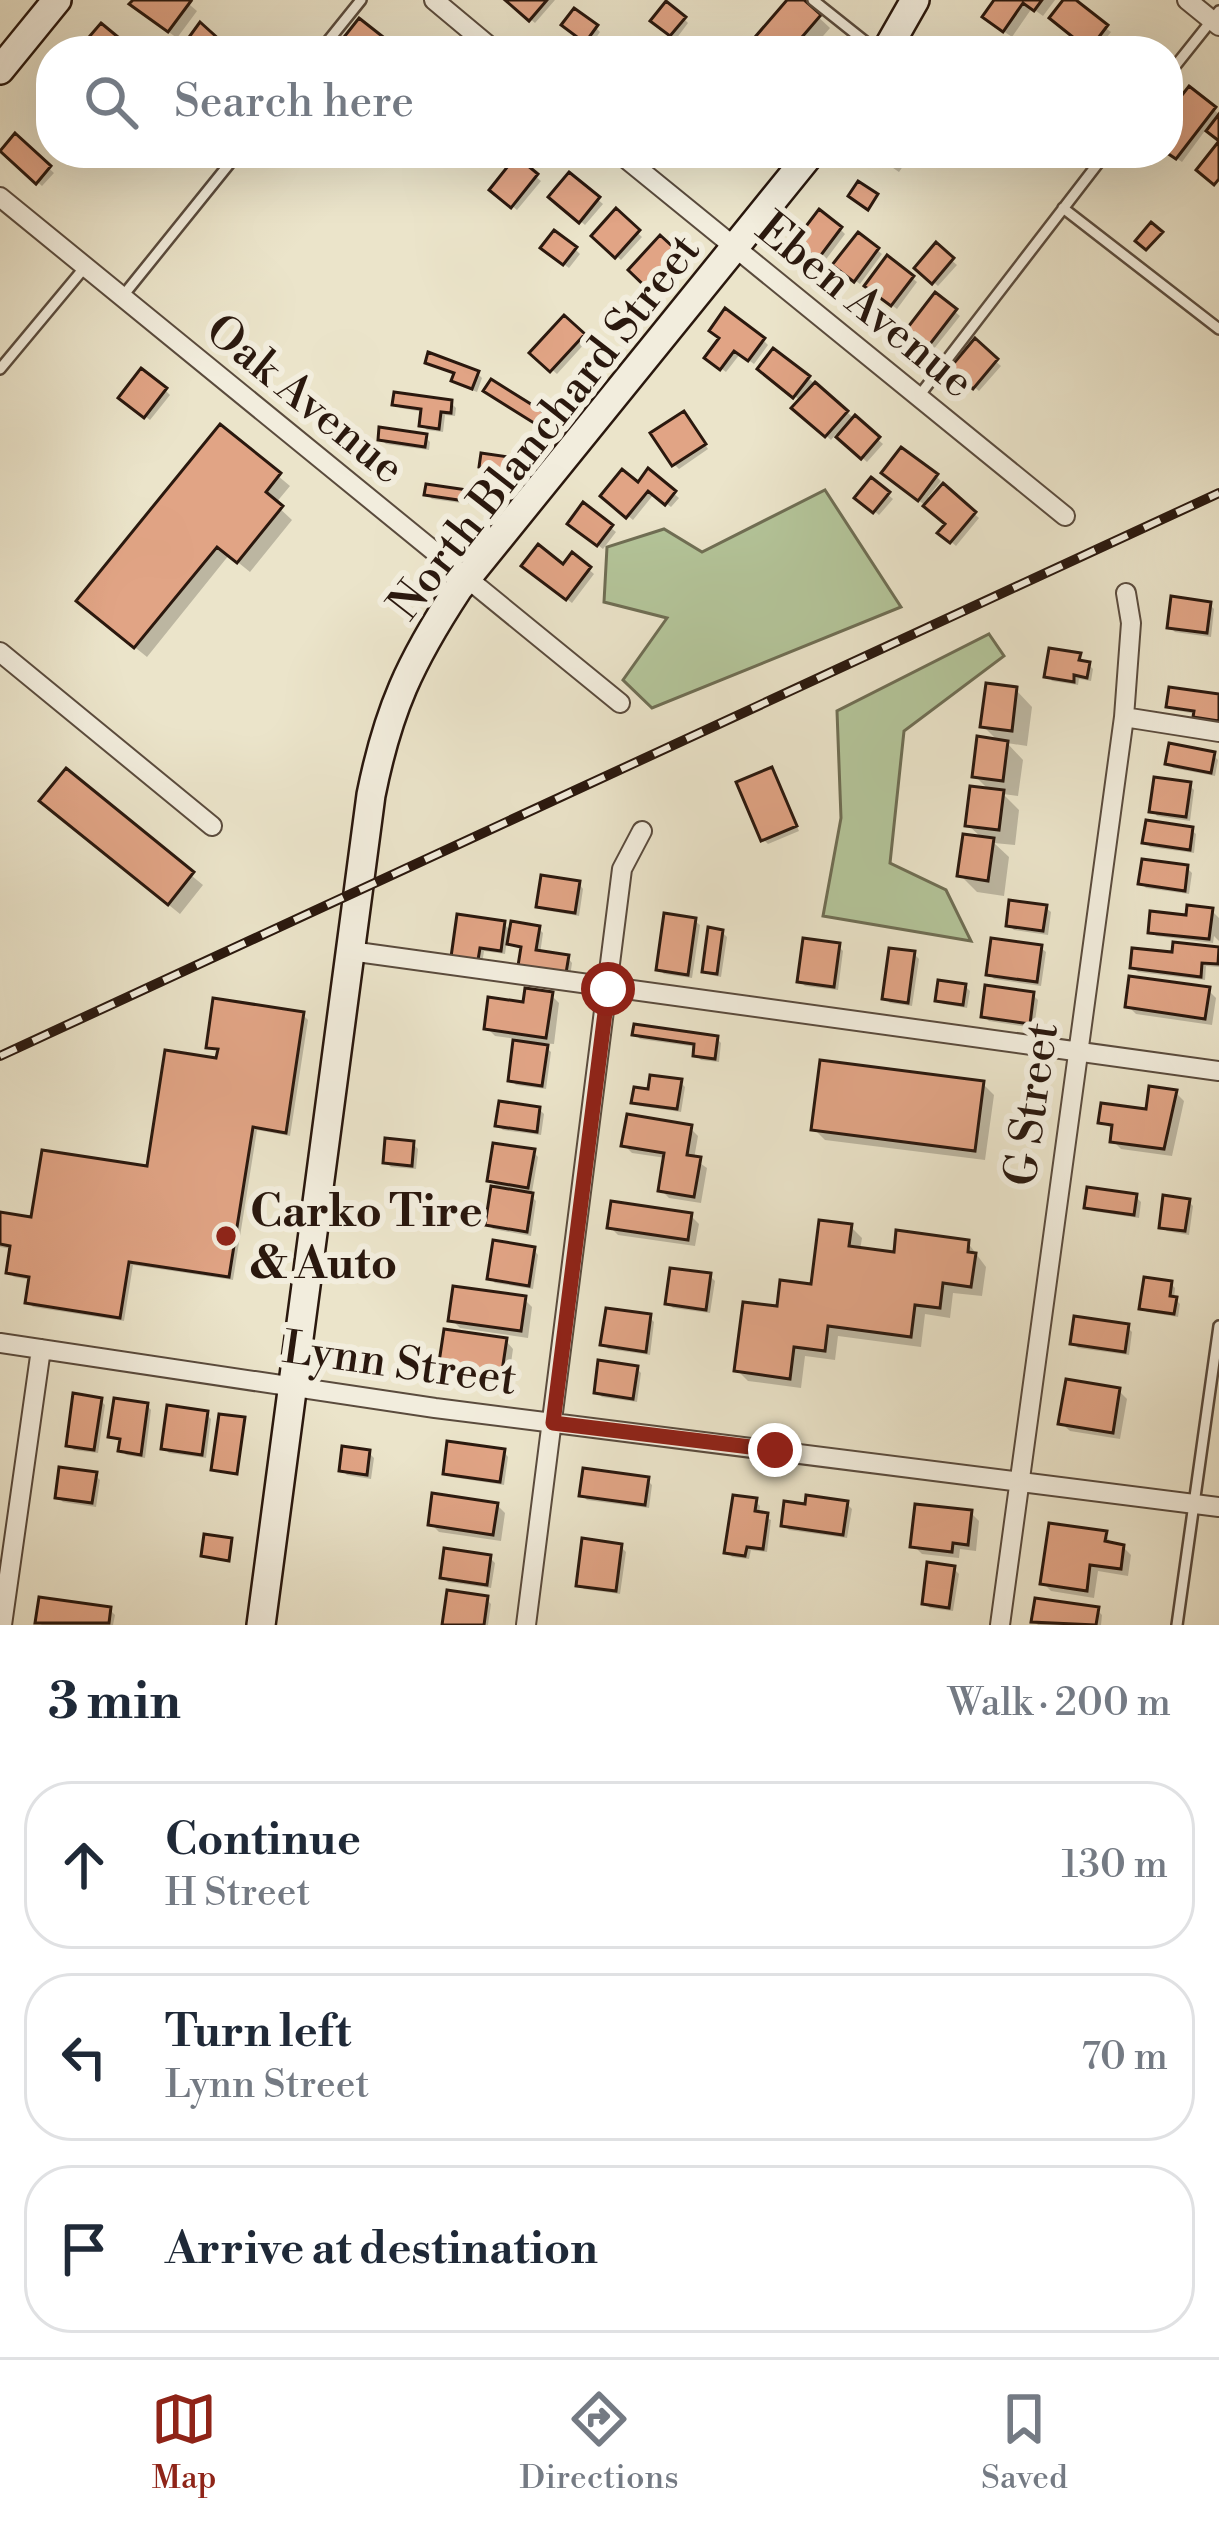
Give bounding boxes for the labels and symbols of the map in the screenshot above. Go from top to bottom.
street label: Eben Avenue [744,201,985,411]
street label: North Blanchard Street [377,223,713,632]
street label: Oak Avenue [194,303,415,497]
route start [581,962,635,1016]
street label: G Street [993,1019,1072,1190]
place label: Carko Tire & Auto [250,1184,483,1293]
marker: Carko Tire & Auto [213,1223,239,1249]
street label: Lynn Street [279,1320,520,1409]
route end [748,1423,802,1477]

